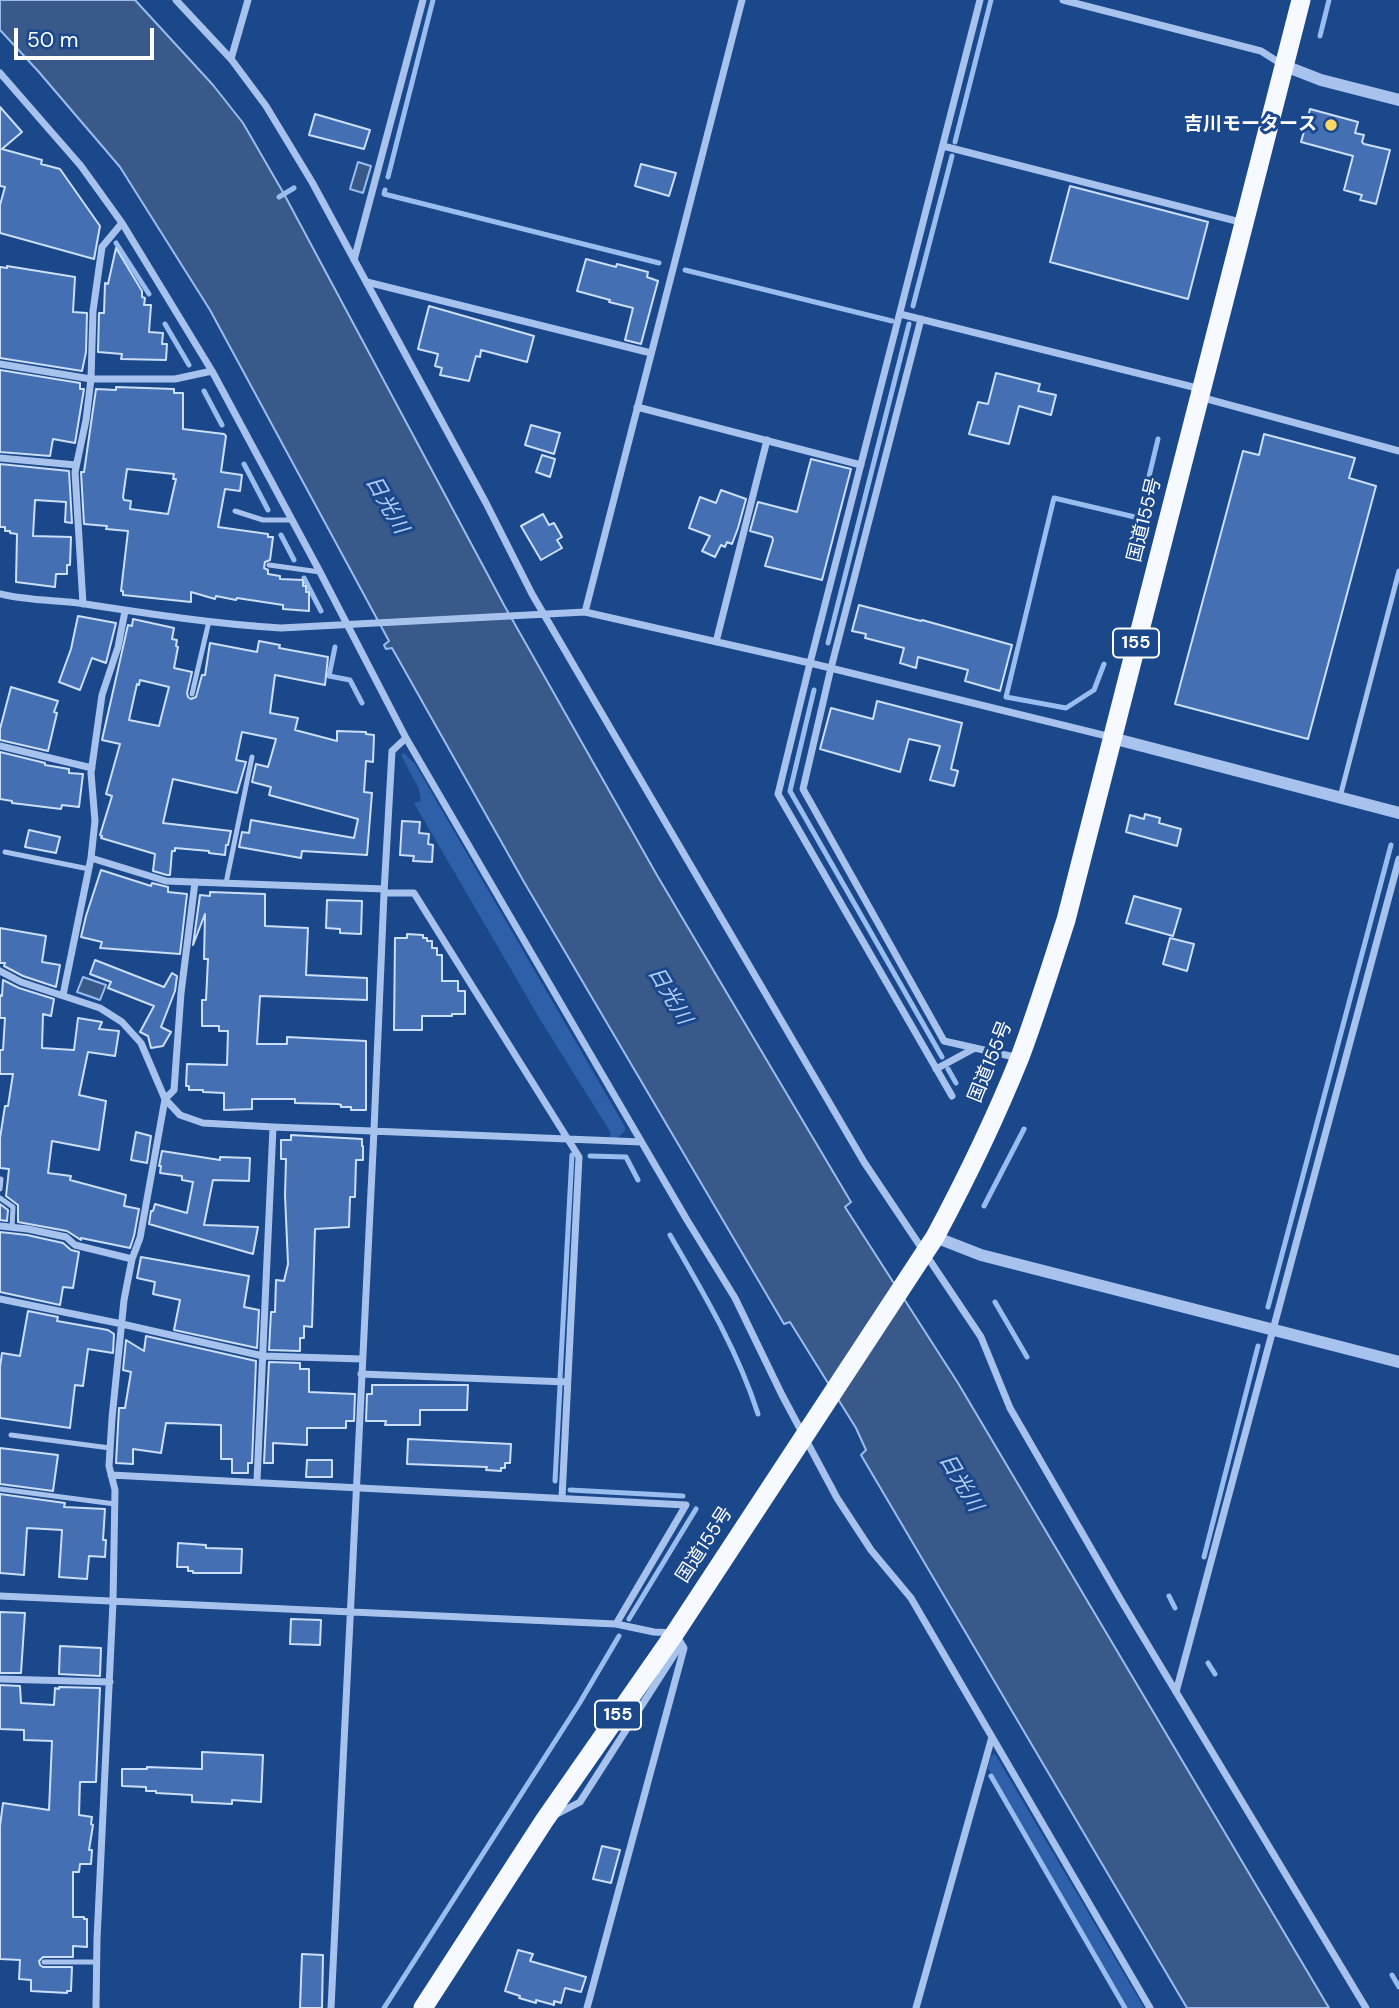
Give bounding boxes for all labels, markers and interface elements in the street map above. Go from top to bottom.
scale bar [18,14,158,58]
text: 50 m [27,26,78,54]
place label: 吉川モータース [1184,114,1317,136]
marker: 吉川モータース [1323,117,1339,133]
water label: 日光川 [359,471,413,539]
street label: 国道155号 [1124,475,1166,565]
road number: 155 [1113,628,1159,658]
water label: 日光川 [642,963,696,1029]
street label: 国道155号 [964,1018,1018,1106]
water label: 日光川 [933,1450,987,1516]
street label: 国道155号 [672,1503,738,1587]
road number: 155 [595,1700,641,1730]

